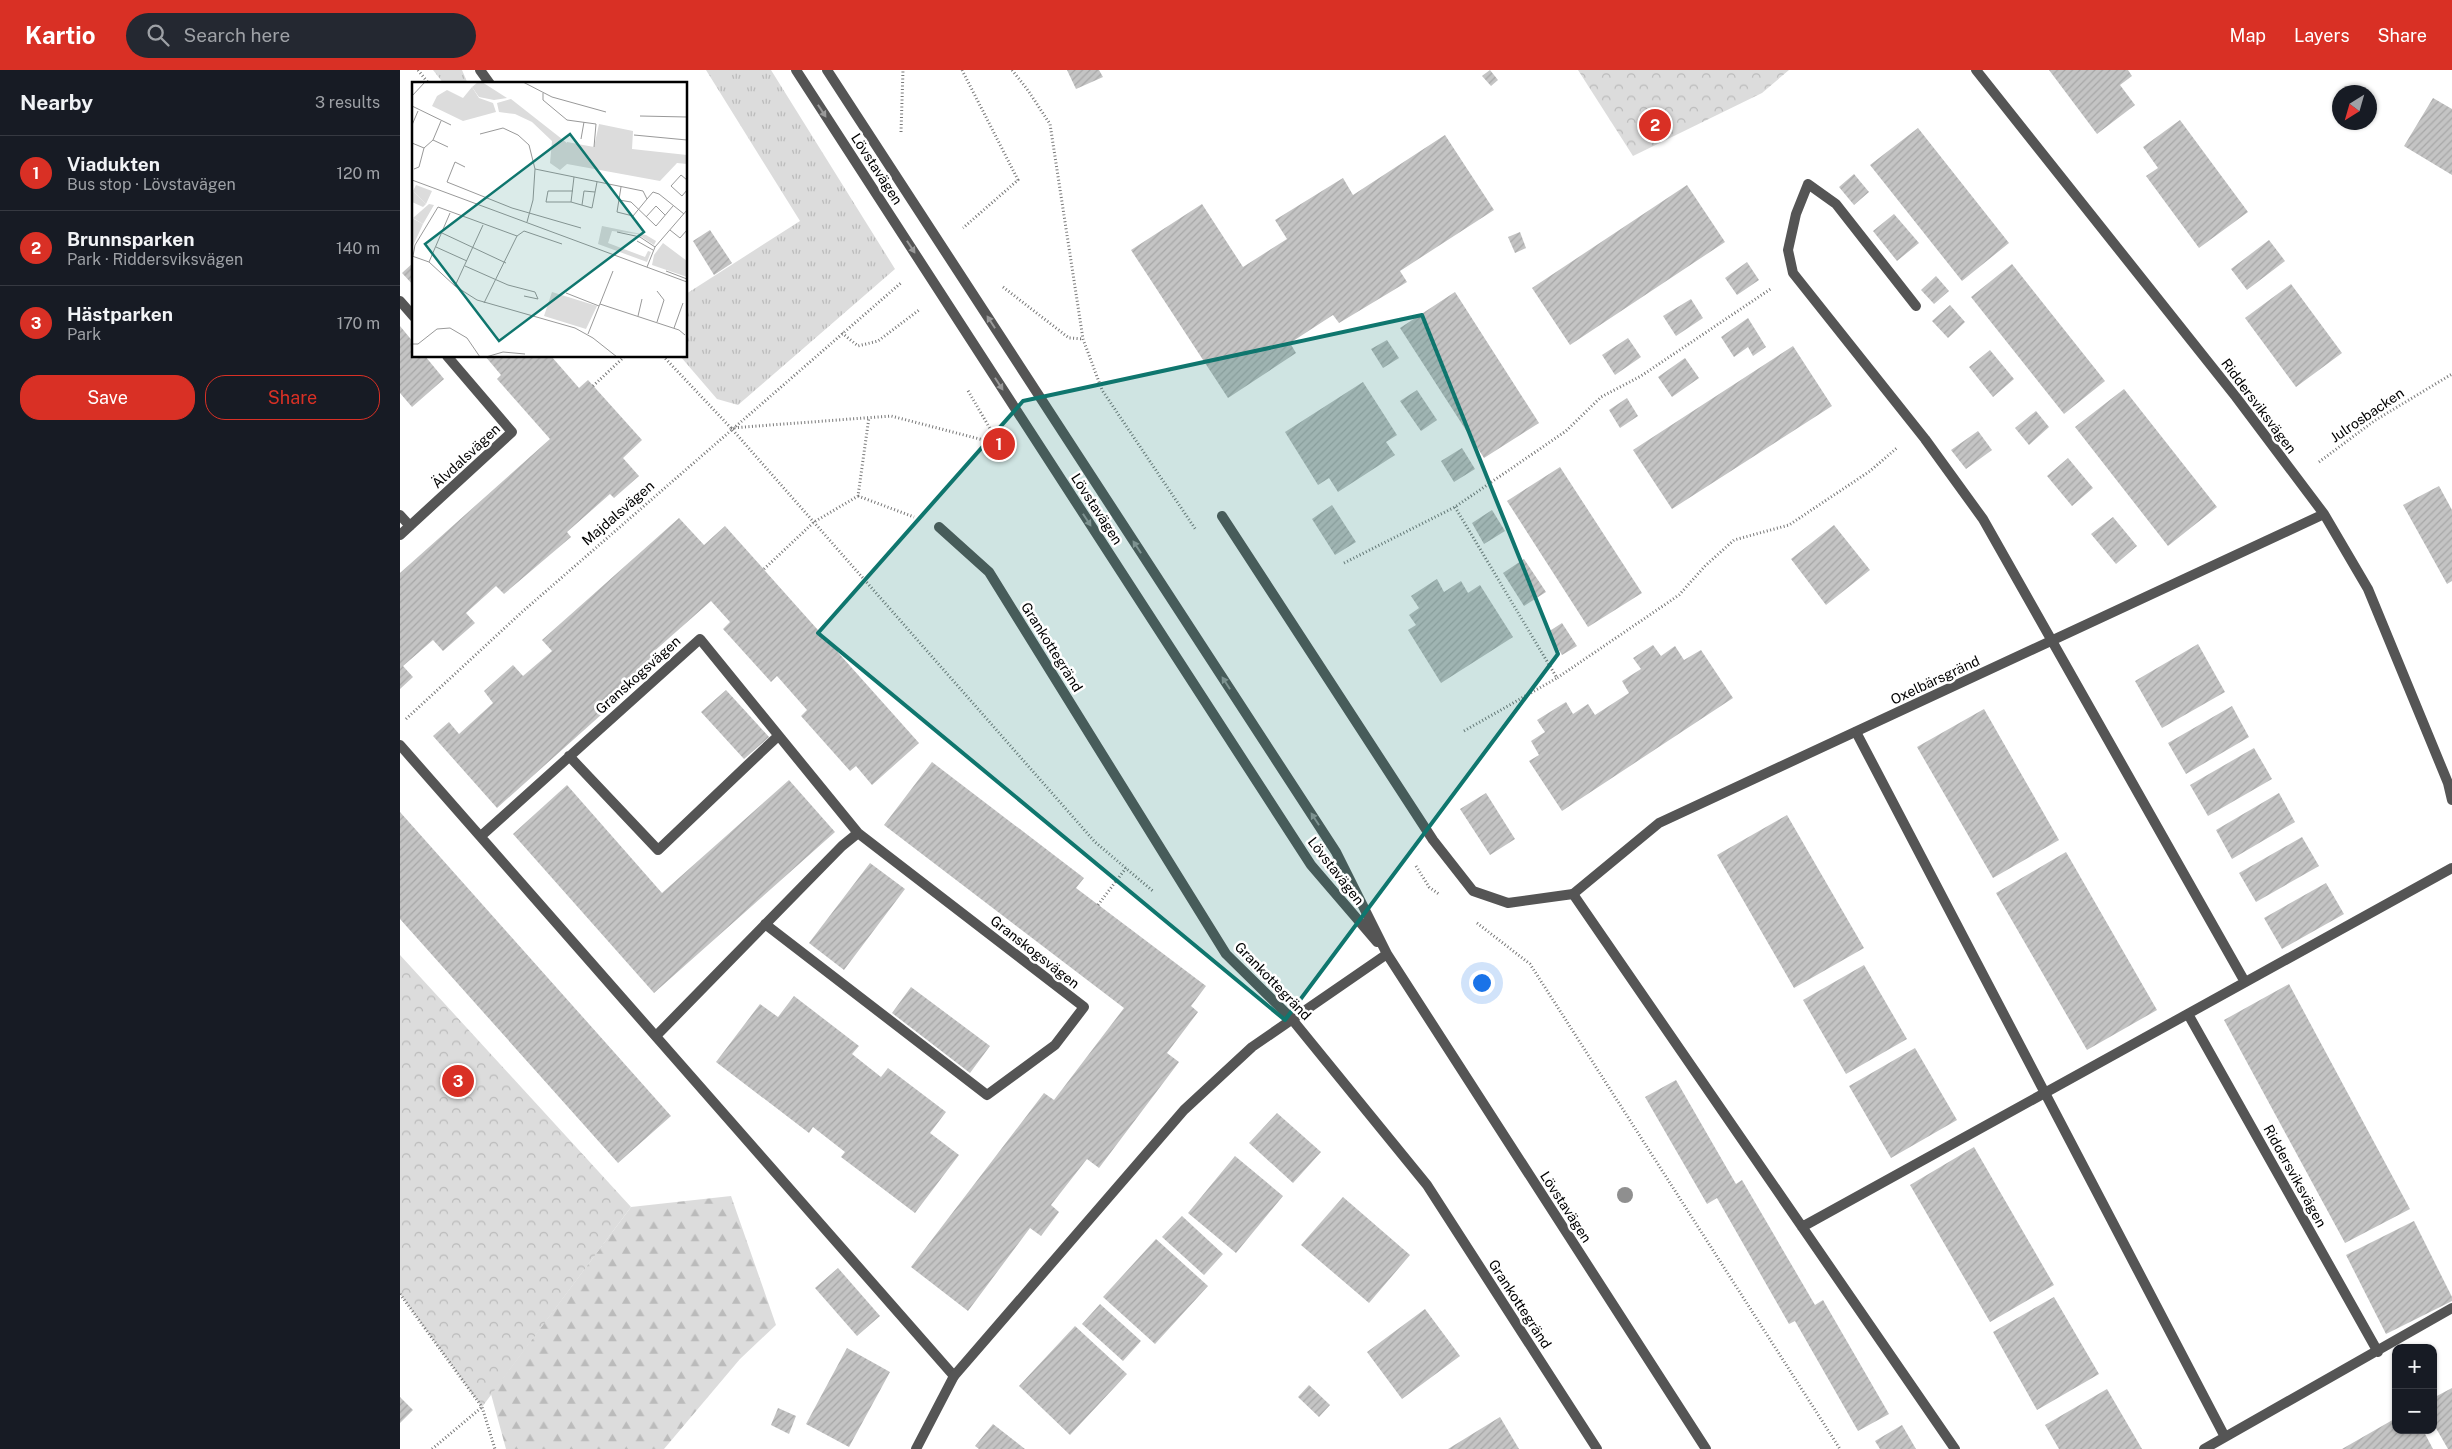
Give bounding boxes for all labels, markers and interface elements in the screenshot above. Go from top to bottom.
search box [126,13,476,58]
text: Kartio [25,21,96,49]
icon: search [144,21,172,49]
text: Search here [184,24,290,46]
text: Map [2230,25,2266,46]
text: Layers [2294,25,2350,46]
text: Share [2378,25,2427,46]
inset map [412,82,688,358]
north arrow [2332,85,2377,130]
text: Nearby [20,90,93,115]
text: 3 results [315,93,380,112]
one-way arrow [818,104,827,118]
pin: 2 [1639,106,1671,144]
street label: Lövstavägen [848,130,906,208]
text: Viadukten [67,153,160,175]
text: 1 [33,164,39,183]
text: 120 m [336,164,380,183]
text: Bus stop · Lövstavägen [67,175,236,194]
text: Brunnsparken [67,228,194,250]
text: 2 [31,239,41,258]
text: 140 m [336,239,380,258]
one-way arrow [906,241,916,254]
text: Park · Riddersviksvägen [67,250,243,269]
text: Hästparken [67,303,173,325]
text: 3 [31,314,41,333]
text: 170 m [337,314,380,333]
one-way arrow [987,316,996,329]
text: Park [67,325,101,344]
street label: Riddersviksvägen [2218,355,2300,457]
button: Save [20,375,195,420]
button: Share [205,375,380,420]
one-way arrow [994,377,1004,390]
street label: Julrosbacken [2327,385,2407,445]
street label: Älvdalsvägen [427,419,503,492]
pin: 1 [983,425,1015,463]
street label: Lövstavägen [1068,470,1126,548]
street label: Majdalsvägen [579,477,657,549]
one-way arrow [1083,514,1092,527]
one-way arrow [1133,540,1142,553]
street label: Grankottegränd [1018,599,1086,695]
street label: Granskogsvägen [592,633,684,717]
street label: Oxelbärsgränd [1888,652,1982,708]
one-way arrow [1221,676,1231,689]
one-way arrow [1310,812,1320,826]
street label: Lövstavägen [1305,834,1367,908]
street label: Granskogsvägen [987,912,1083,992]
street label: Grankottegränd [1232,939,1314,1023]
your location [1469,970,1495,996]
pin: 3 [442,1062,474,1100]
street label: Riddersviksvägen [2260,1122,2330,1230]
street label: Lövstavägen [1537,1168,1595,1246]
street label: Grankottegränd [1485,1257,1555,1351]
map controls [2392,1344,2437,1434]
button: + [2392,1344,2437,1389]
button: − [2392,1389,2437,1434]

